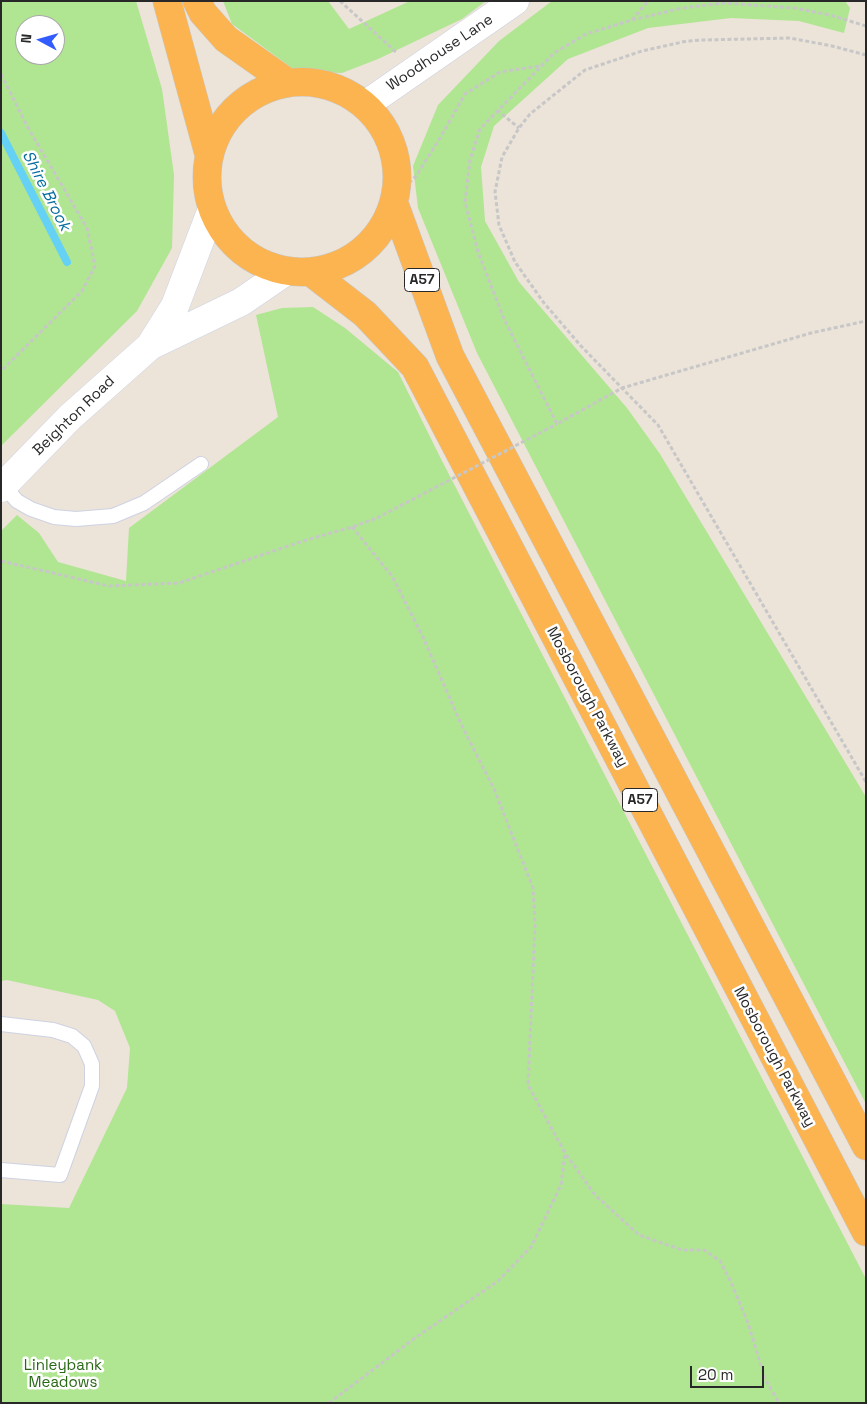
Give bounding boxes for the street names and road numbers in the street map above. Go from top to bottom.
street label: Woodhouse Lane [383,11,497,95]
road number: A57 [404,268,440,292]
street label: Beighton Road [29,372,119,460]
street label: Mosborough Parkway [542,624,632,770]
road number: A57 [622,788,658,812]
street label: Mosborough Parkway [729,984,819,1130]

